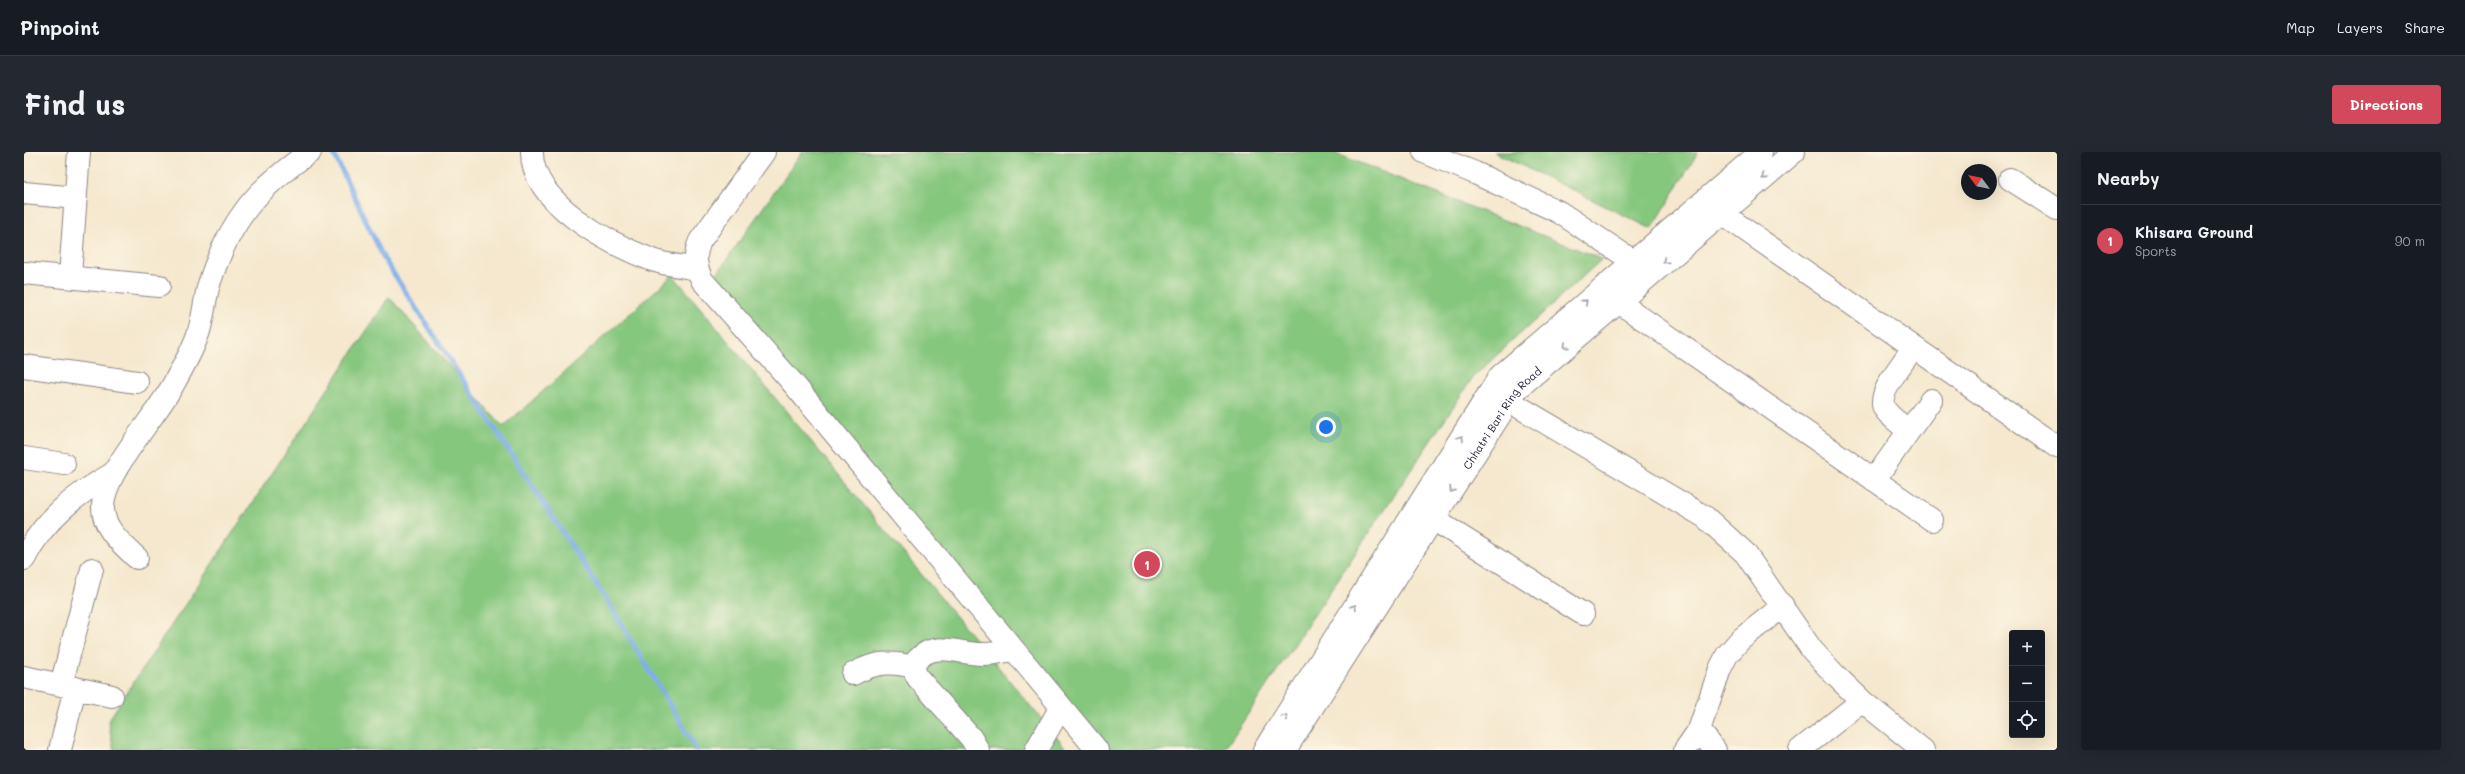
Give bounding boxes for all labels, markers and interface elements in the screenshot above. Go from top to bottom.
text: Pinpoint [20,15,100,40]
text: Map [2286,18,2315,37]
text: Layers [2337,18,2383,37]
text: Share [2405,18,2445,37]
button: Directions [2332,85,2441,124]
text: Find us [24,86,125,122]
north arrow [1961,164,1997,200]
text: Nearby [2097,167,2159,189]
one-way arrow [1761,173,1769,180]
text: Khisara Ground [2135,222,2253,242]
text: 1 [2107,232,2113,249]
text: 90 m [2395,232,2425,249]
text: Sports [2135,242,2177,259]
one-way arrow [1662,257,1669,264]
one-way arrow [1580,299,1588,306]
one-way arrow [1564,341,1571,348]
street label: Chhatri Bari Ring Road [1459,363,1544,472]
your location [1316,417,1336,437]
one-way arrow [1456,435,1463,442]
one-way arrow [1449,486,1456,493]
pin: 1 [1134,549,1160,579]
one-way arrow [1349,604,1357,611]
map controls [2009,630,2045,738]
button: + [2009,630,2045,666]
button: − [2009,666,2045,702]
button: locate [2009,702,2045,738]
one-way arrow [1280,714,1288,721]

